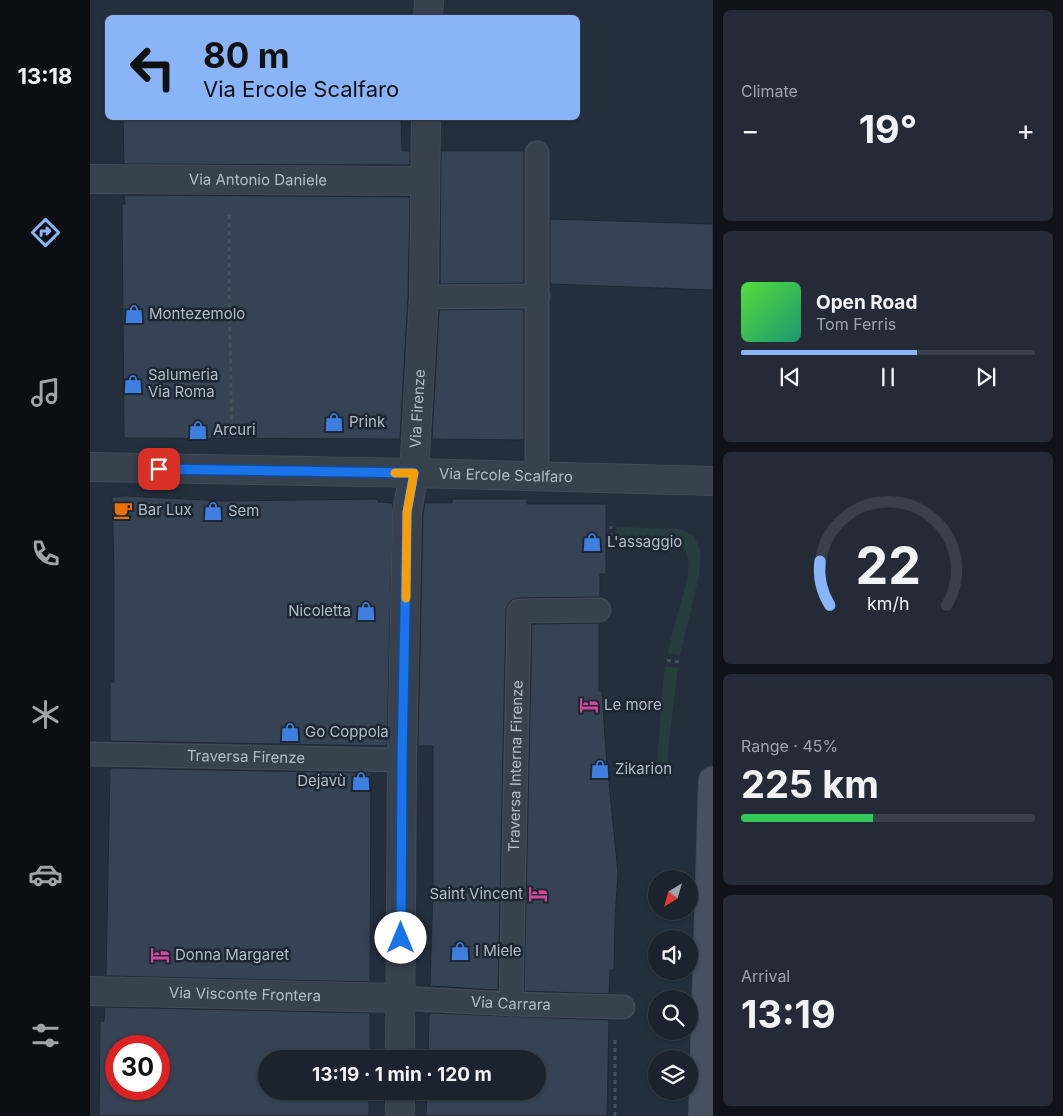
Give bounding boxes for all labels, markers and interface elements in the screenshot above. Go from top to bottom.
text: 80 m [203,34,290,76]
icon: left [120,35,185,100]
text: 13:18 [18,63,72,89]
text: Via Ercole Scalfaro [203,76,399,102]
text: Climate [741,81,798,101]
text: 19° [859,106,917,152]
text: − [741,113,760,147]
text: + [1016,113,1035,147]
street label: Via Antonio Daniele [189,170,327,189]
icon: directions [28,215,63,250]
text: Open Road [816,291,917,314]
shop icon: Montezemolo [123,303,145,325]
place label: Montezemolo [149,304,245,323]
text: Tom Ferris [816,314,896,334]
icon: previous [776,363,804,391]
icon: pause [874,363,902,391]
icon: next [972,363,1000,391]
place label: Salumeria Via Roma [148,365,218,401]
street label: Via Firenze [405,369,429,449]
shop icon: Salumeria Via Roma [122,373,144,395]
icon: music [28,375,63,410]
shop icon: Prink [323,411,345,433]
place label: Prink [349,412,386,431]
shop icon: Arcuri [187,419,209,441]
place label: Arcuri [213,420,256,439]
pin [138,448,180,490]
icon: arrive [145,455,173,483]
street label: Via Ercole Scalfaro [439,464,573,486]
cafe icon: Bar Lux [112,499,134,521]
place label: Bar Lux [138,500,192,519]
shop icon: Sem [202,500,224,522]
place label: Sem [228,501,260,520]
shop icon: L'assaggio [581,531,603,553]
place label: L'assaggio [607,532,682,551]
text: 22 [855,534,921,597]
icon: phone [28,536,63,571]
text: km/h [867,593,909,614]
shop icon: Nicoletta [355,600,377,622]
place label: Nicoletta [288,601,351,620]
street label: Traversa Interna Firenze [504,680,527,852]
hotel icon: Le more [578,694,600,716]
place label: Le more [604,695,662,714]
icon: climate [28,697,63,732]
shop icon: Go Coppola [279,721,301,743]
place label: Go Coppola [305,722,389,741]
text: Range · 45% [741,736,838,756]
street label: Traversa Firenze [187,746,305,767]
shop icon: Zikarion [589,758,611,780]
place label: Zikarion [615,759,672,778]
text: 225 km [741,761,879,807]
shop icon: Dejavù [350,770,372,792]
place label: Dejavù [297,771,346,790]
icon: car [28,857,63,892]
north arrow [648,870,698,920]
map controls [648,870,698,1100]
hotel icon: Saint Vincent [527,883,549,905]
place label: Saint Vincent [429,884,523,903]
position arrow [374,911,426,963]
button: sound [648,930,698,980]
shop icon: I Miele [449,940,471,962]
place label: I Miele [475,941,522,960]
hotel icon: Donna Margaret [149,944,171,966]
place label: Donna Margaret [175,945,289,964]
text: Arrival [741,966,790,986]
street label: Via Visconte Frontera [169,983,321,1005]
button: search [648,990,698,1040]
text: 13:19 [741,991,836,1037]
street label: Via Carrara [470,992,551,1014]
icon: filters [28,1018,63,1053]
speed limit sign: 30 [105,1035,170,1100]
button: layers [648,1050,698,1100]
text: 13:19 · 1 min · 120 m [312,1063,492,1086]

